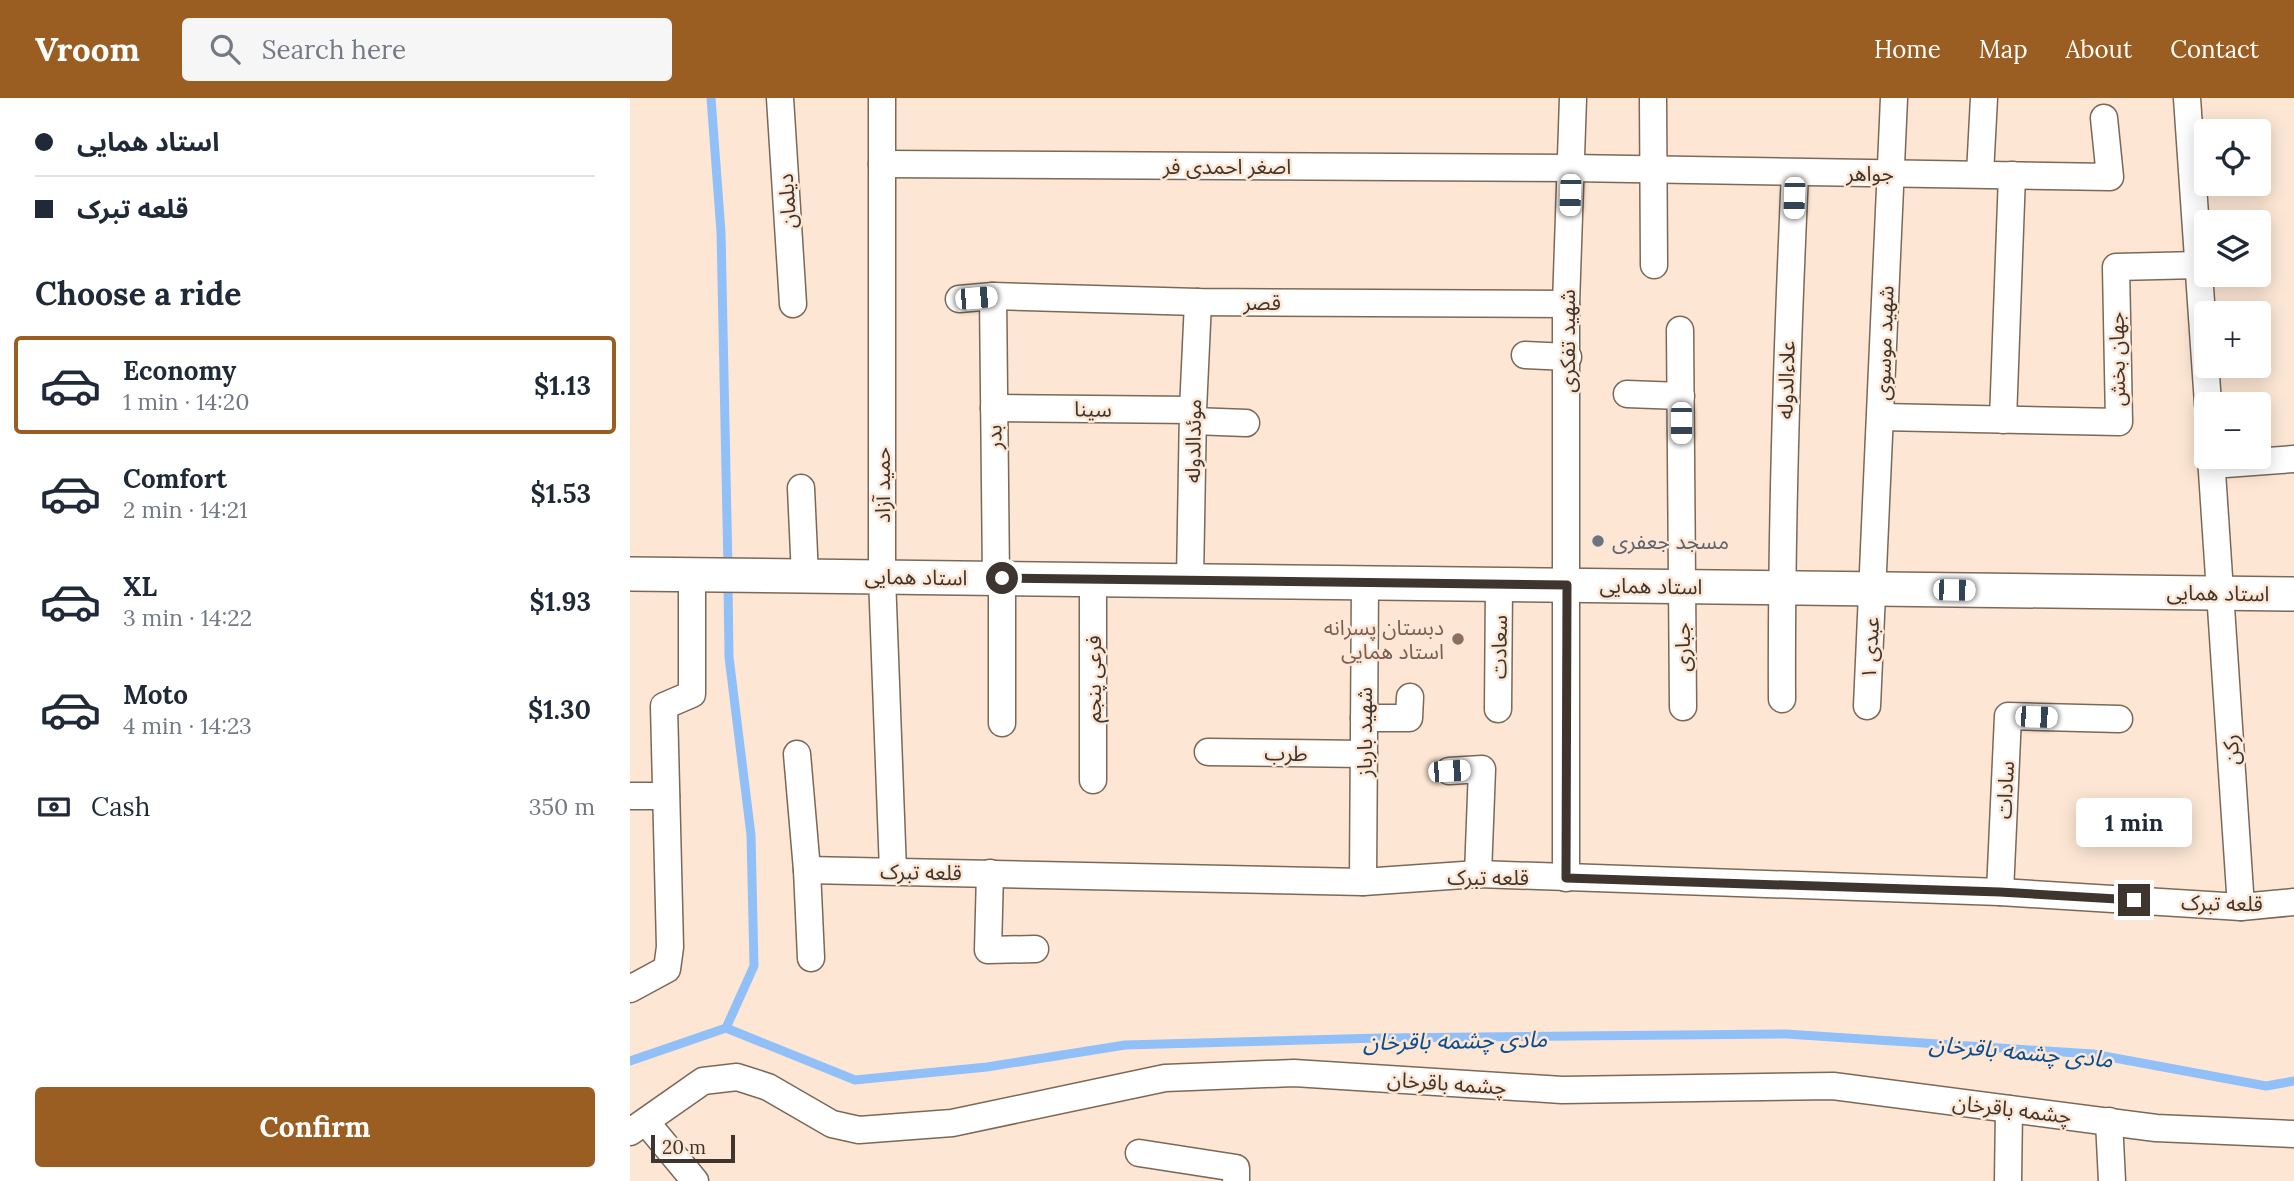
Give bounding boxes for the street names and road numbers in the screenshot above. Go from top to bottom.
street label: اصغر احمدی فر [1162,153,1291,180]
street label: جواهر [1845,160,1894,187]
street label: دیلمان [772,173,802,229]
street label: شهید موسوی [1869,285,1899,401]
street label: قصر [1242,289,1281,316]
street label: شهید تفکری [1554,289,1581,393]
street label: جهان بخش [2103,311,2131,407]
street label: علاءالدوله [1771,340,1801,420]
street label: سینا [1074,395,1112,423]
street label: موئدالدوله [1179,399,1207,483]
street label: بدر [980,425,1008,450]
street label: حمید آزاد [869,447,896,523]
street label: استاد همایی [864,563,968,591]
street label: استاد همایی [1599,572,1703,600]
street label: استاد همایی [2166,579,2270,607]
street label: سعادت [1485,615,1513,679]
street label: عبدی ۱ [1855,616,1885,680]
street label: جباری [1669,622,1696,672]
street label: فرعی پنجم [1080,635,1109,723]
street label: شهید بارباز [1351,687,1378,778]
street label: رکن [2216,734,2246,766]
street label: طرب [1264,739,1308,767]
street label: سادات [1990,760,2020,820]
street label: قلعه تبرک [880,858,962,886]
street label: قلعه تبرک [1447,864,1529,891]
street label: قلعه تبرک [2181,889,2263,917]
street label: چشمه باقرخان [1386,1065,1508,1101]
street label: چشمه باقرخان [1951,1088,2073,1130]

